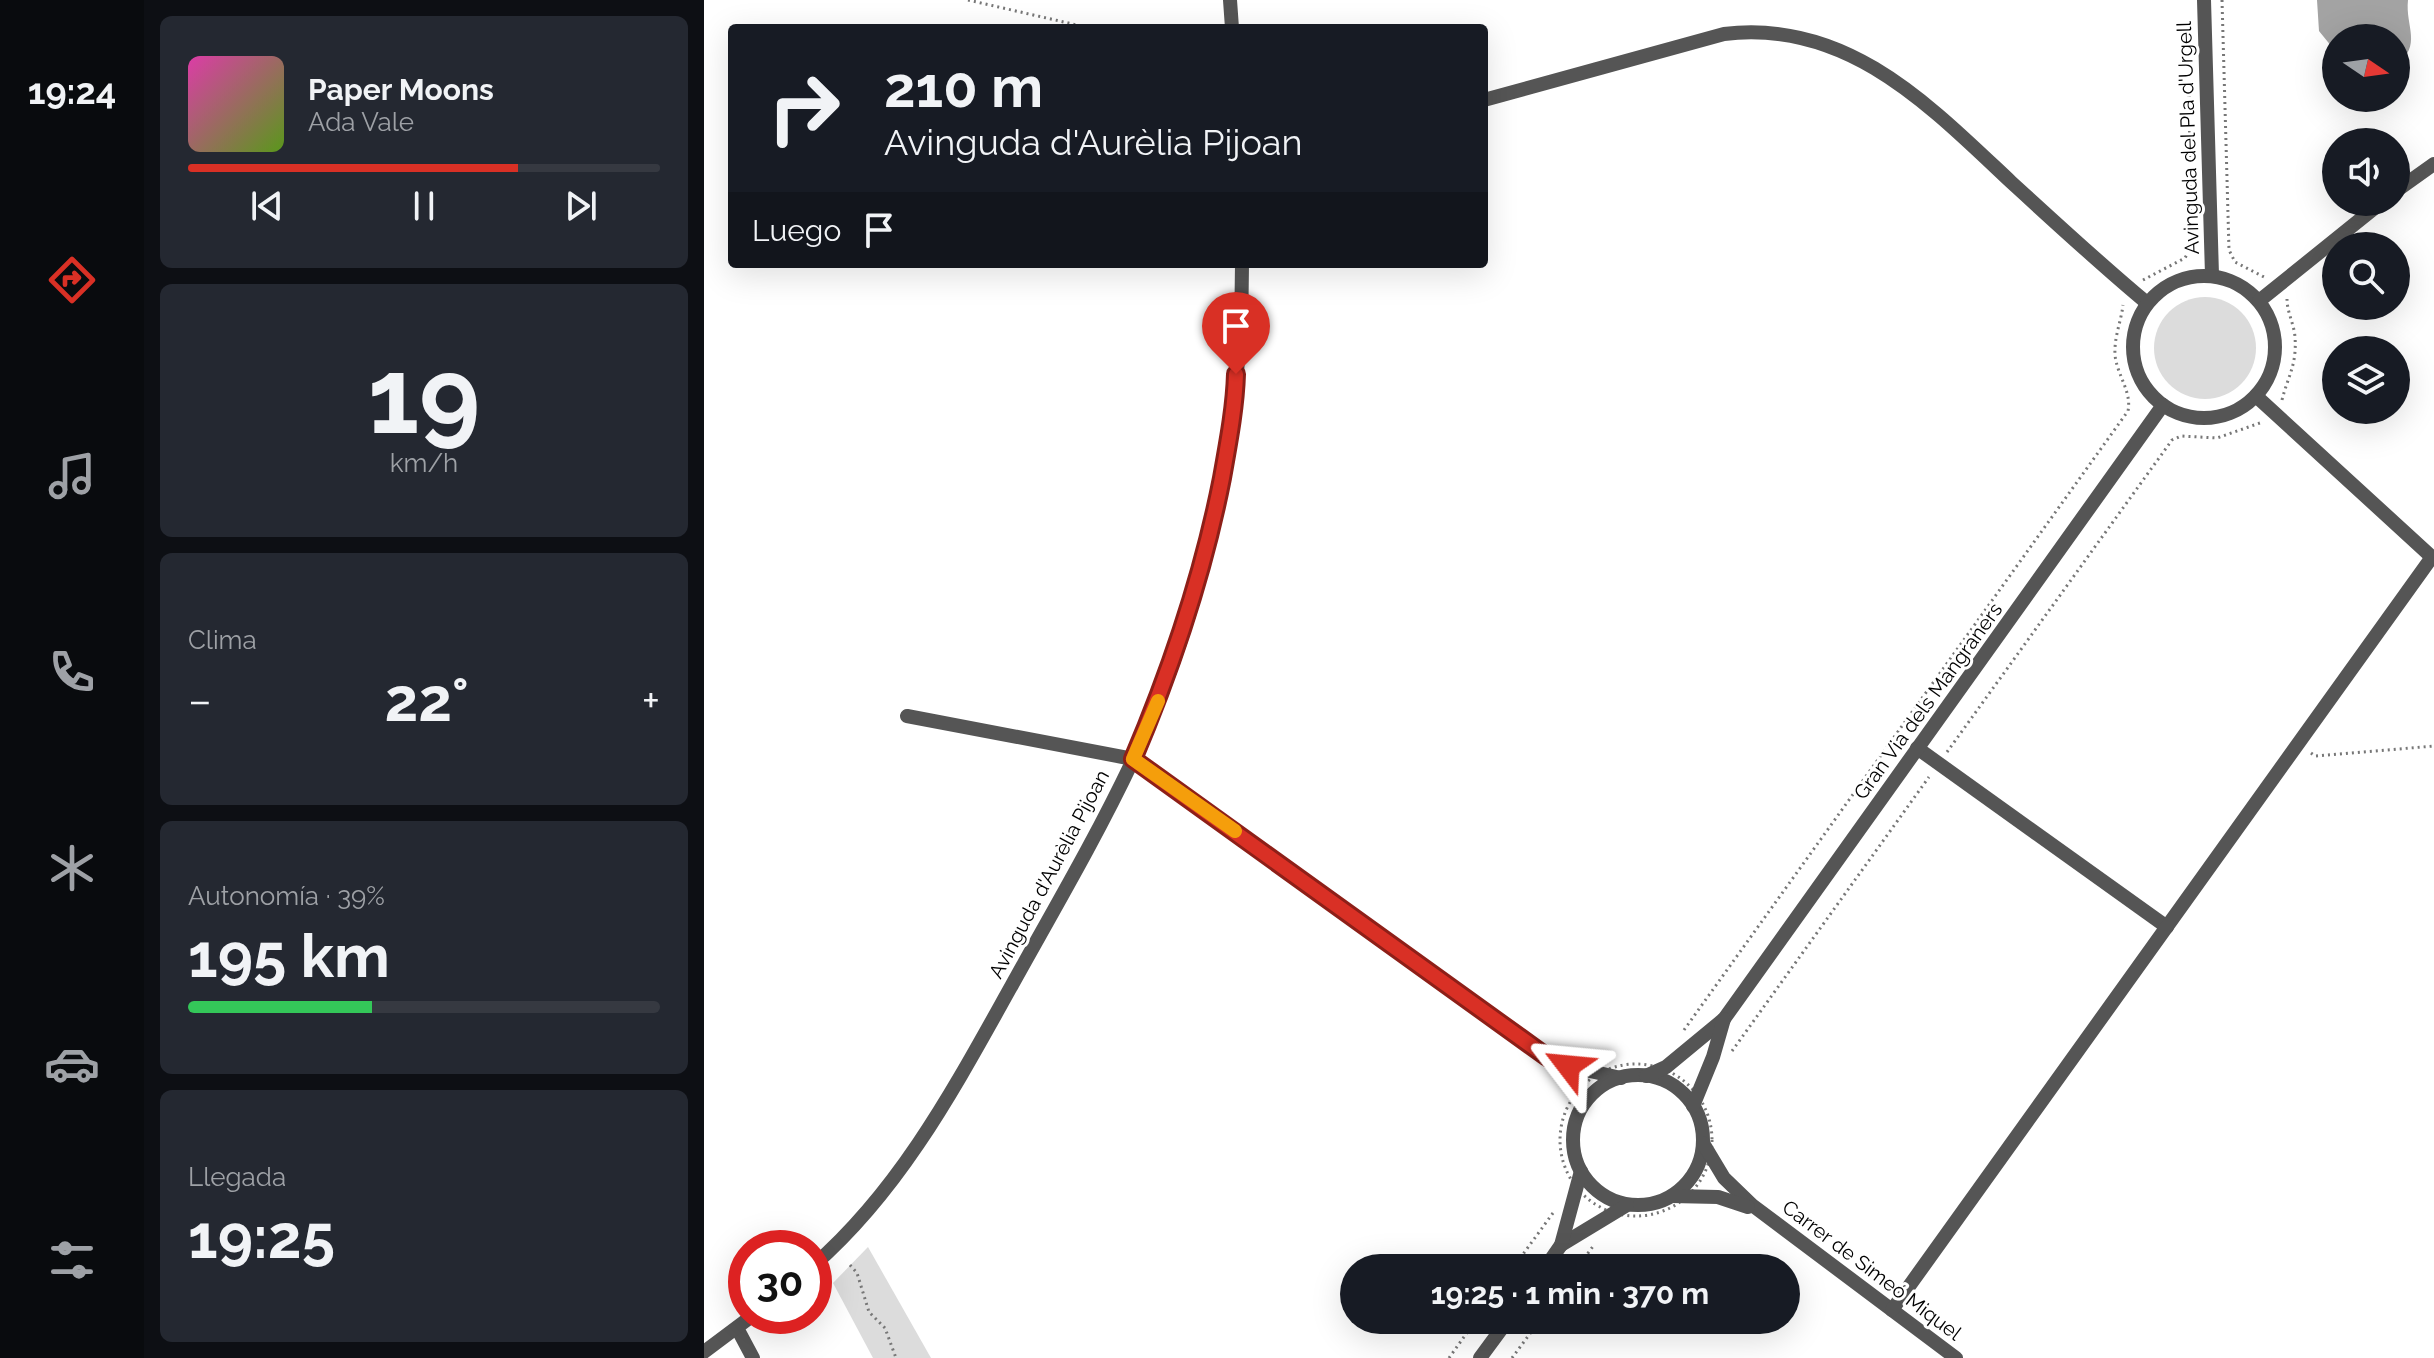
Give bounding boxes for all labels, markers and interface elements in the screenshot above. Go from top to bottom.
street label: Avinguda del Pla d'Urgell [2172,20,2204,255]
north arrow [2322,24,2410,112]
map controls [2322,24,2410,424]
text: 210 m [884,54,1043,120]
icon: right [752,56,856,160]
text: 19:24 [28,70,116,112]
text: Paper Moons [308,72,494,107]
text: Ada Vale [308,107,414,137]
text: Avinguda d'Aurèlia Pijoan [884,121,1302,163]
button: sound [2322,128,2410,216]
icon: previous [245,184,289,228]
icon: pause [402,184,446,228]
icon: next [559,184,603,228]
icon: arrive [857,208,901,252]
text: Luego [752,213,841,248]
button: search [2322,232,2410,320]
icon: directions [44,252,100,308]
pin [1202,292,1270,374]
icon: arrive [1214,304,1258,348]
text: 19 [368,335,480,457]
button: layers [2322,336,2410,424]
icon: music [44,448,100,504]
text: km/h [390,448,458,478]
street label: Gran Via dels Mangraners [1849,598,2007,804]
text: Clima [188,625,257,655]
icon: phone [44,644,100,700]
text: 22° [385,665,469,735]
text: − [188,675,212,726]
text: + [642,675,660,726]
street label: Avinguda d'Aurèlia Pijoan [984,766,1114,982]
icon: climate [44,840,100,896]
text: Autonomía · 39% [188,881,385,911]
text: 195 km [188,921,390,991]
position arrow [1526,1024,1610,1108]
icon: car [44,1036,100,1092]
text: Llegada [188,1162,286,1192]
street label: Carrer de Simeó Miquel [1778,1195,1967,1345]
text: 19:25 [188,1202,335,1272]
speed limit sign: 30 [728,1230,832,1334]
icon: filters [44,1232,100,1288]
text: 19:25 · 1 min · 370 m [1431,1276,1709,1311]

